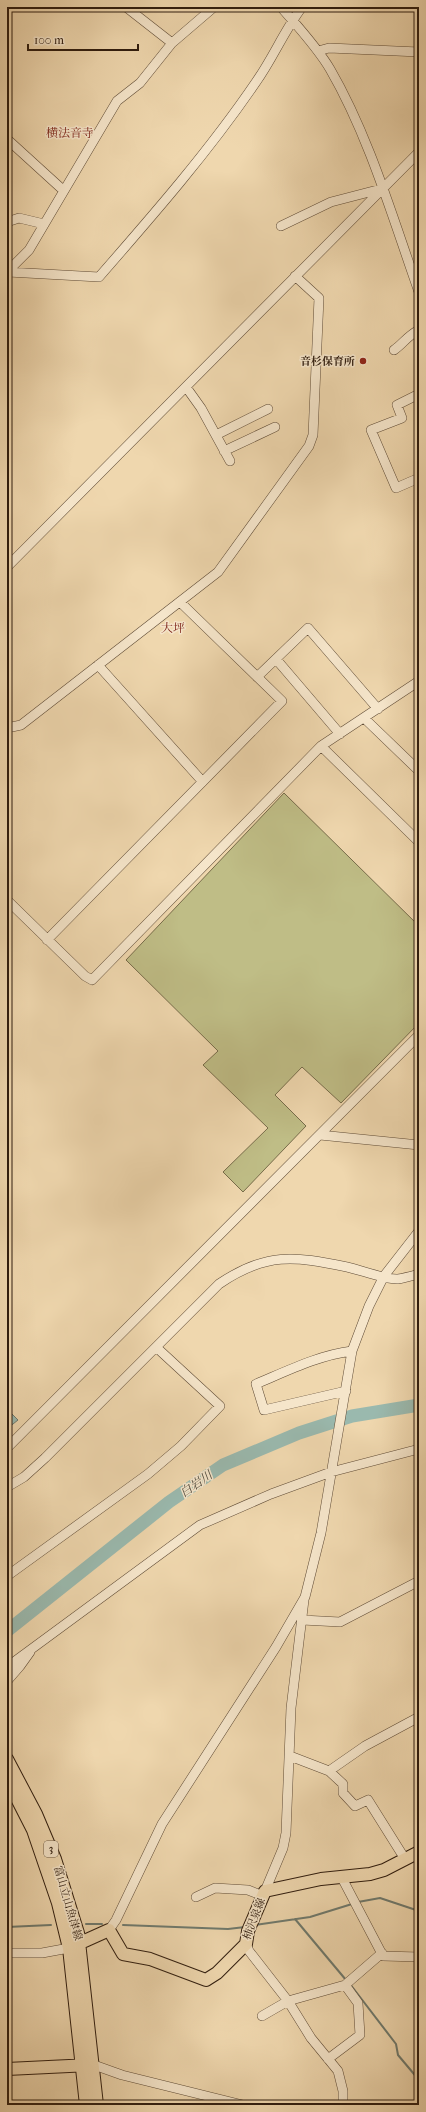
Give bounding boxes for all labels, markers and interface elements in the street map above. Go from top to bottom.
scale bar [28,26,138,52]
text: 100 m [34,33,64,47]
district label: 横法音寺 [46,126,94,140]
place label: 音杉保育所 [300,355,355,368]
marker: 音杉保育所 [358,356,368,366]
district label: 大坪 [161,621,185,635]
water label: 白岩川 [177,1467,216,1500]
road number: 3 [44,1841,58,1857]
street label: 富山立山魚津線 [51,1864,85,1942]
street label: 柿沢泉線 [240,1896,268,1942]

